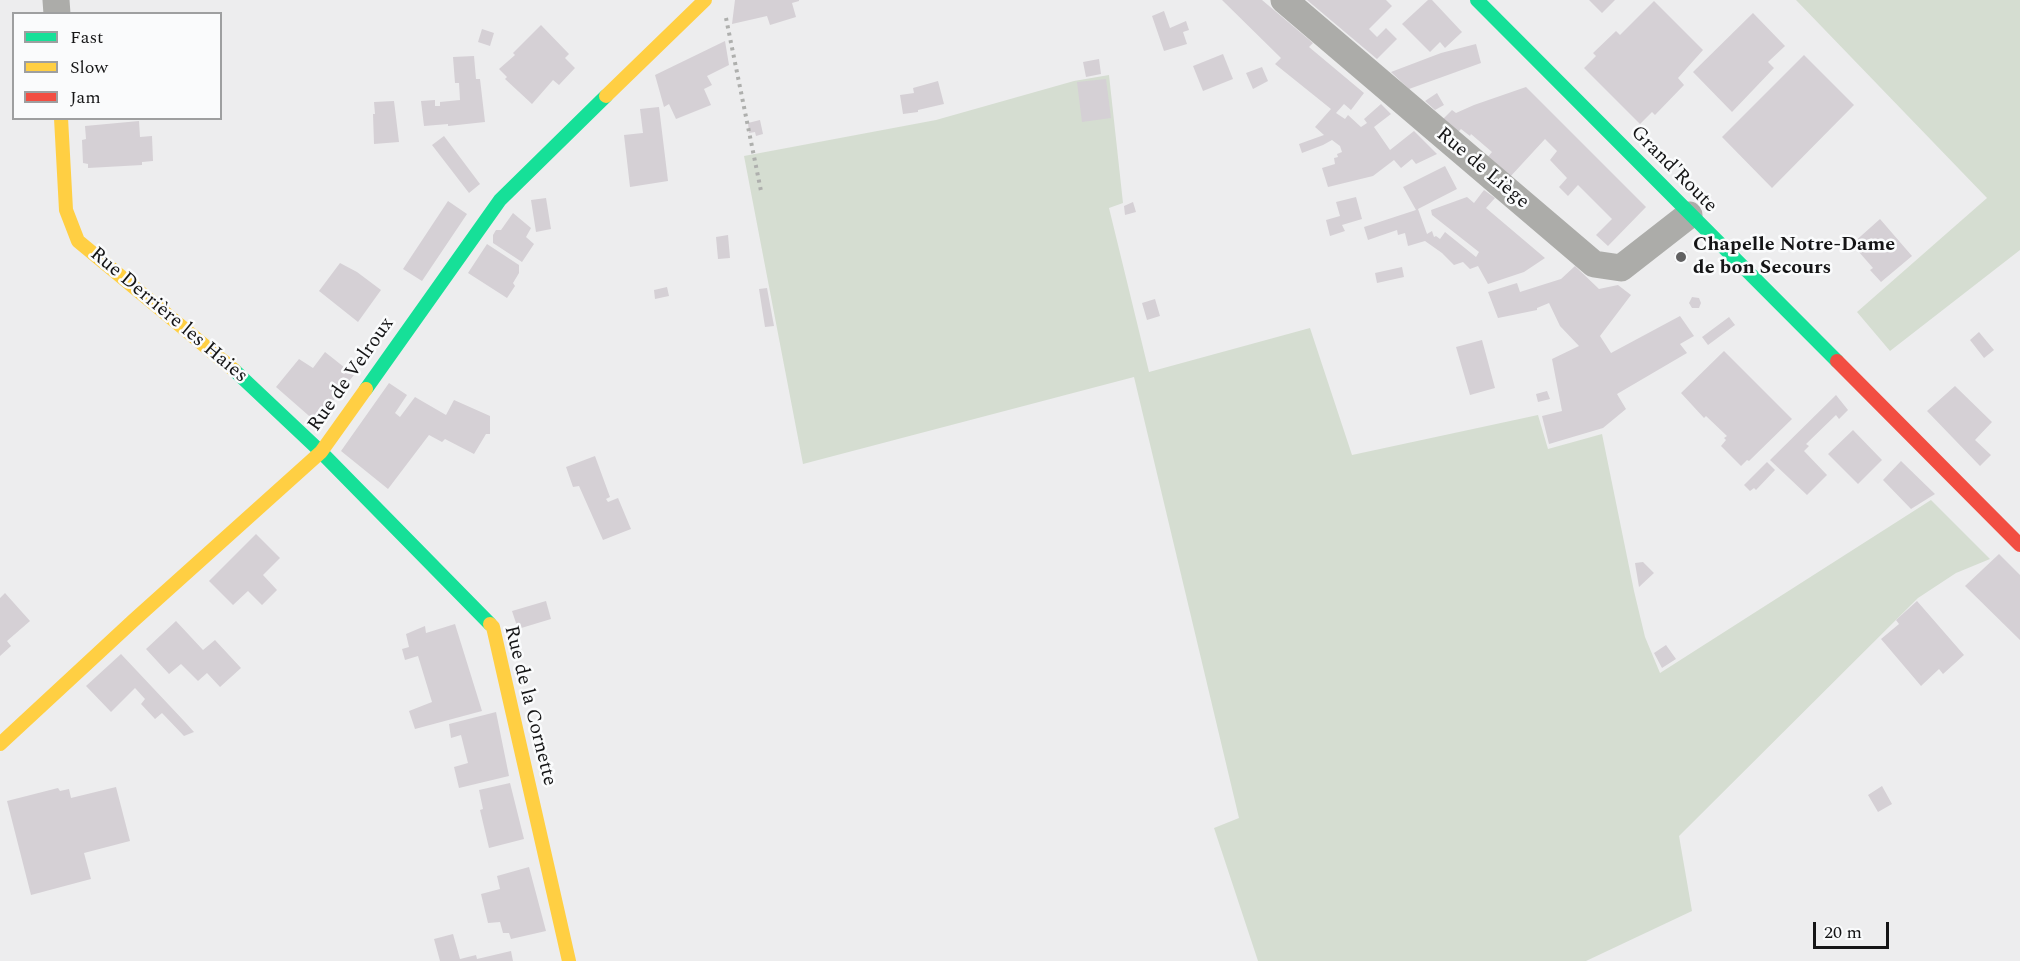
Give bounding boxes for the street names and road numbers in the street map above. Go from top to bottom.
street label: Grand'Route [1625,122,1721,218]
street label: Rue de Liège [1431,123,1533,215]
street label: Rue Derrière les Haies [84,243,252,389]
street label: Rue de Velroux [304,313,400,437]
street label: Rue de la Cornette [498,624,560,788]

